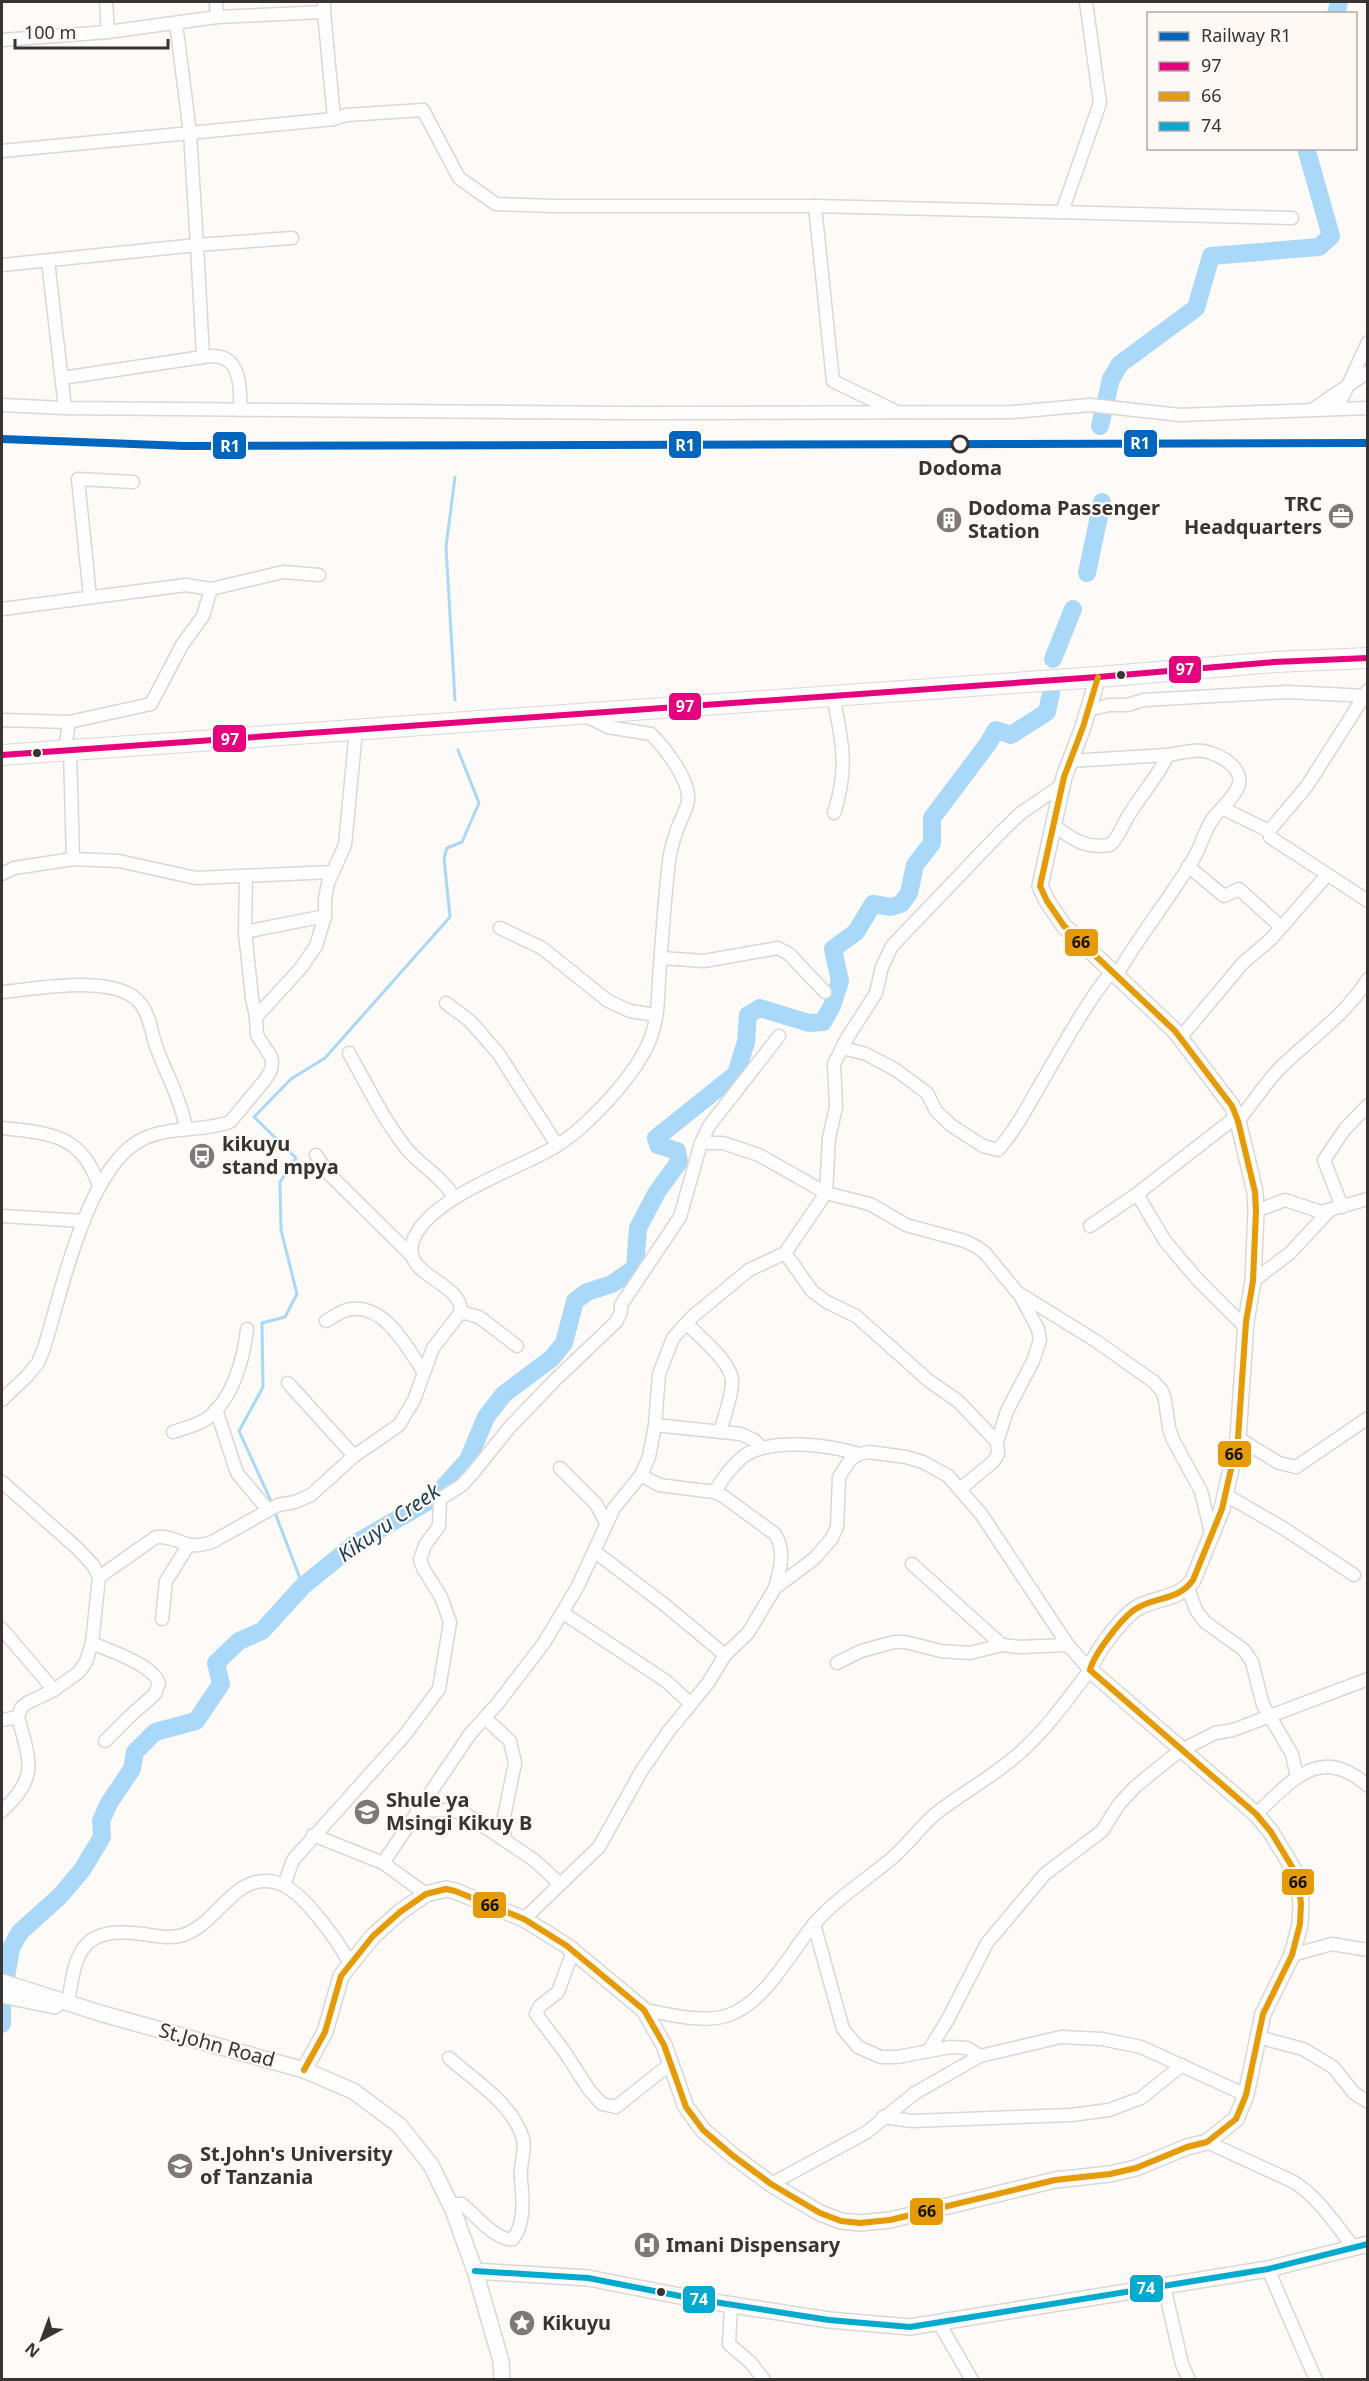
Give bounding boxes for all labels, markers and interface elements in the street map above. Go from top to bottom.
scale bar [15,12,168,50]
legend [1147,12,1357,150]
text: 100 m [24,20,76,44]
text: Railway R1 [1201,23,1291,47]
text: 97 [1201,53,1222,77]
text: 66 [1201,83,1222,107]
text: 74 [1201,113,1222,137]
line badge: R1 [1123,429,1158,458]
line badge: R1 [668,430,702,459]
line badge: R1 [212,431,247,460]
text: R1 [1130,432,1150,454]
text: R1 [675,434,695,456]
text: R1 [220,435,240,457]
marker: Dodoma [951,435,969,453]
place label: Dodoma [918,454,1002,481]
place label: TRC Headquarters [1184,490,1322,540]
place label: Dodoma Passenger Station [968,494,1160,544]
office icon: TRC Headquarters [1326,501,1356,531]
building icon: Dodoma Passenger Station [934,505,964,535]
line badge: 97 [1168,655,1202,684]
text: 97 [1176,658,1194,680]
unlabelled marker [1115,669,1127,681]
line badge: 97 [668,692,702,721]
text: 97 [676,695,694,717]
line badge: 97 [212,724,247,753]
text: 97 [221,728,239,750]
unlabelled marker [31,747,43,759]
line badge: 66 [1064,928,1099,957]
text: 66 [1072,931,1090,953]
place label: kikuyu stand mpya [222,1130,339,1180]
bus stop icon: kikuyu stand mpya [187,1141,217,1171]
line badge: 66 [1217,1440,1252,1468]
text: 66 [1225,1443,1243,1465]
water label: Kikuyu Creek [332,1476,446,1568]
place label: Shule ya Msingi Kikuy B [386,1786,532,1836]
school or university icon: Shule ya Msingi Kikuy B [352,1797,382,1827]
line badge: 66 [1281,1868,1315,1896]
text: 66 [1289,1871,1307,1893]
line badge: 66 [472,1891,507,1919]
text: 66 [481,1894,499,1916]
street label: St.John Road [156,2016,278,2073]
place label: St.John's University of Tanzania [200,2140,393,2190]
school or university icon: St.John's University of Tanzania [165,2151,195,2181]
line badge: 66 [909,2197,944,2226]
text: 66 [918,2200,936,2222]
hospital icon: Imani Dispensary [632,2230,662,2260]
place label: Imani Dispensary [666,2231,841,2258]
line badge: 74 [1129,2274,1164,2303]
text: 74 [1137,2277,1155,2299]
line badge: 74 [682,2285,716,2314]
unlabelled marker [655,2286,667,2298]
text: 74 [690,2288,708,2310]
place icon: Kikuyu [507,2308,537,2338]
north arrow [12,2309,72,2369]
place label: Kikuyu [542,2309,611,2336]
text: N [20,2338,44,2363]

